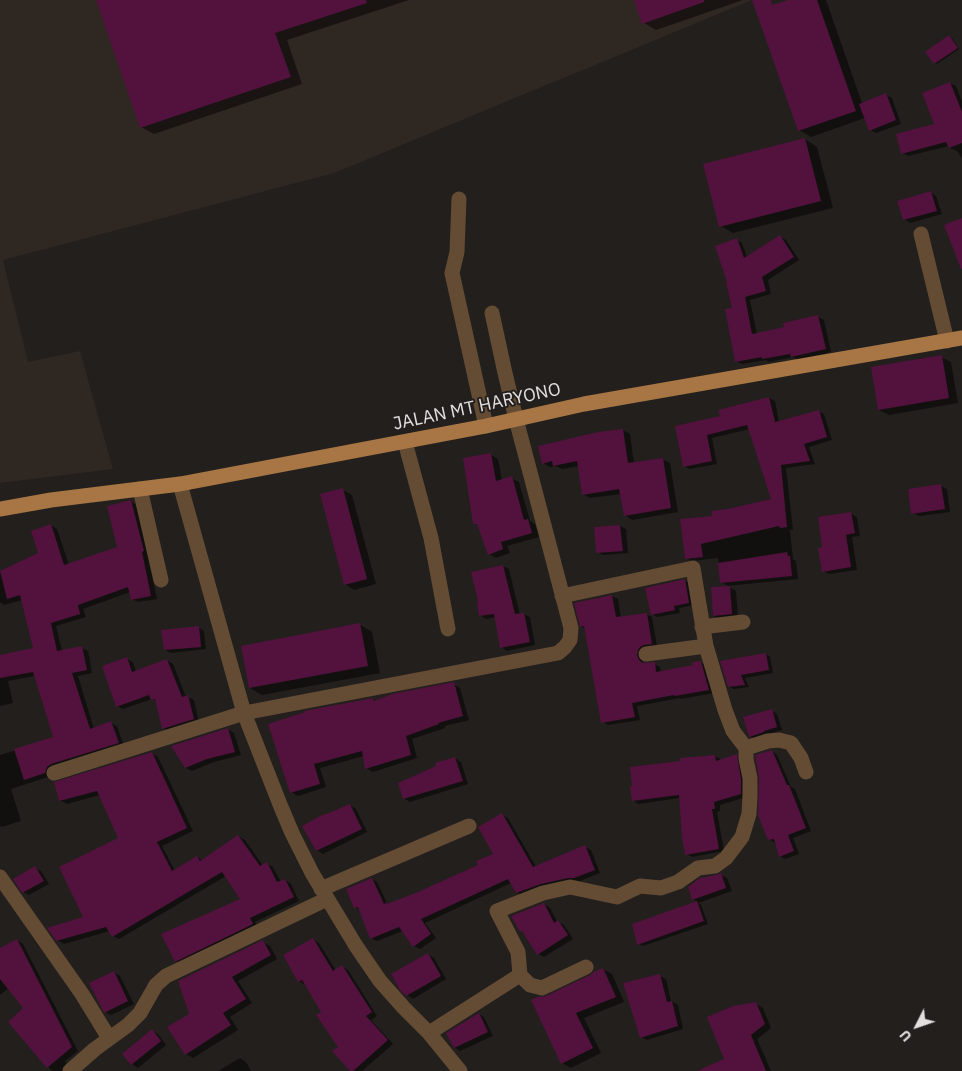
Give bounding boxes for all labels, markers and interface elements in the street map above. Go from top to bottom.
street label: JALAN MT HARYONO [391,379,563,435]
north arrow [892,1001,942,1051]
text: U [896,1026,916,1045]

